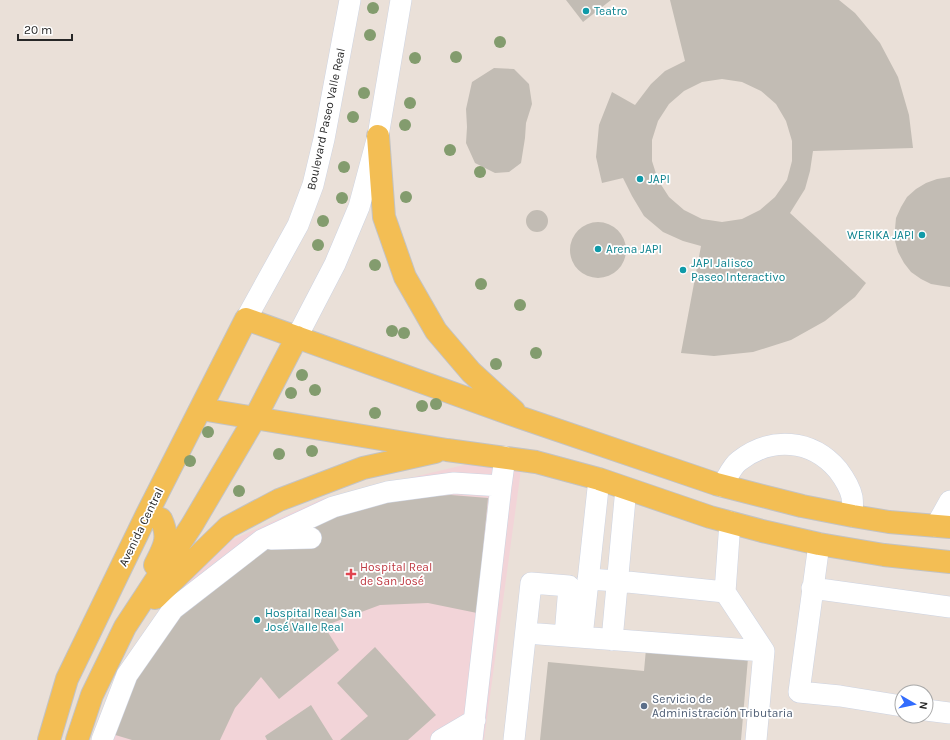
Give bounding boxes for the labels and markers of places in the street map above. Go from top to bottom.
place label: Teatro [594,4,627,18]
marker: Teatro [581,6,591,16]
place label: JAPI [648,172,670,186]
marker: JAPI [635,174,645,184]
place label: WERIKA JAPI [847,228,914,242]
marker: WERIKA JAPI [917,230,927,240]
place label: Arena JAPI [606,242,662,256]
marker: Arena JAPI [593,244,603,254]
place label: JAPI Jalisco Paseo Interactivo [691,256,785,284]
marker: JAPI Jalisco Paseo Interactivo [678,265,688,275]
place label: Hospital Real de San José [360,560,432,588]
marker: Hospital Real de San José [345,568,357,580]
place label: Hospital Real San José Valle Real [265,606,361,634]
marker: Hospital Real San José Valle Real [252,615,262,625]
place label: Servicio de Administración Tributaria [652,692,793,720]
marker: Servicio de Administración Tributaria [639,701,649,711]

